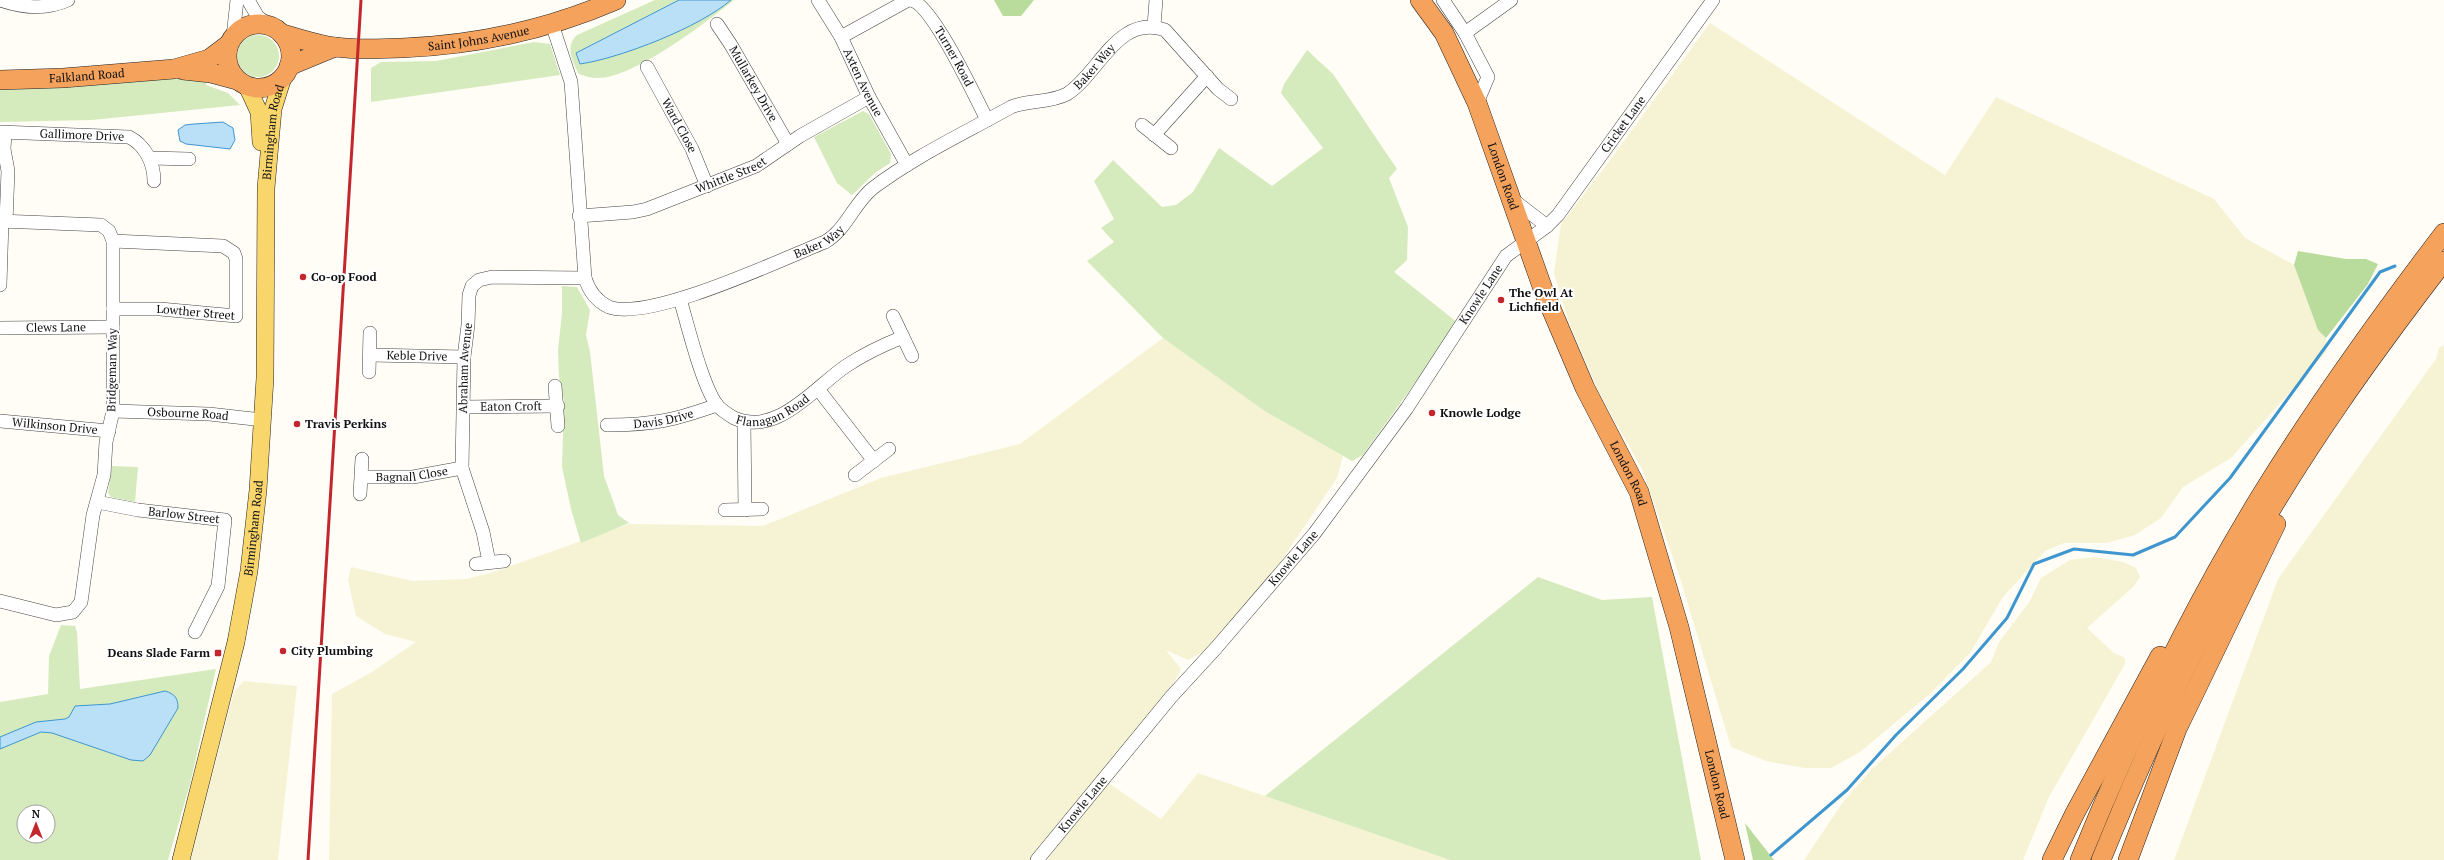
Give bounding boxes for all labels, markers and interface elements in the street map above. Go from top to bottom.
street label: Saint Johns Avenue [427,22,531,53]
street label: Turner Road [932,23,977,89]
street label: Baker Way [1070,40,1118,92]
street label: Mullarkey Drive [726,43,781,124]
street label: Axten Avenue [840,46,886,119]
street label: Falkland Road [49,65,125,85]
street label: Birmingham Road [259,82,287,181]
street label: Cricket Lane [1597,93,1649,156]
street label: Ward Close [659,96,701,155]
street label: Gallimore Drive [39,126,124,144]
street label: London Road [1485,140,1522,212]
street label: Whittle Street [693,153,770,196]
street label: Baker Way [791,221,848,261]
street label: Knowle Lane [1456,261,1506,327]
place label: Co-op Food [311,269,378,284]
marker: Co-op Food [298,272,308,282]
place label: The Owl At Lichfield [1509,285,1573,314]
marker: The Owl At Lichfield [1496,295,1506,305]
street label: Lowther Street [157,301,236,323]
street label: Clews Lane [26,319,86,335]
street label: Abraham Avenue [455,322,475,414]
street label: Bridgeman Way [103,327,120,412]
street label: Keble Drive [386,347,448,364]
street label: Flanagan Road [734,391,812,429]
street label: Eaton Croft [480,398,542,414]
street label: Osbourne Road [147,404,230,423]
street label: Davis Drive [633,405,695,431]
place label: Knowle Lodge [1440,405,1521,420]
marker: Knowle Lodge [1427,408,1437,418]
street label: Wilkinson Drive [11,414,98,437]
place label: Travis Perkins [305,416,387,431]
marker: Travis Perkins [292,419,302,429]
street label: London Road [1607,438,1651,508]
street label: Bagnall Close [376,463,449,484]
street label: Birmingham Road [240,480,266,577]
street label: Barlow Street [147,503,221,526]
street label: Knowle Lane [1265,527,1321,589]
place label: City Plumbing [291,643,373,658]
place label: Deans Slade Farm [108,645,210,660]
marker: City Plumbing [278,646,288,656]
marker: Deans Slade Farm [213,648,223,658]
street label: London Road [1702,748,1733,821]
street label: Knowle Lane [1055,773,1110,835]
north arrow [16,804,56,844]
text: N [32,807,41,821]

